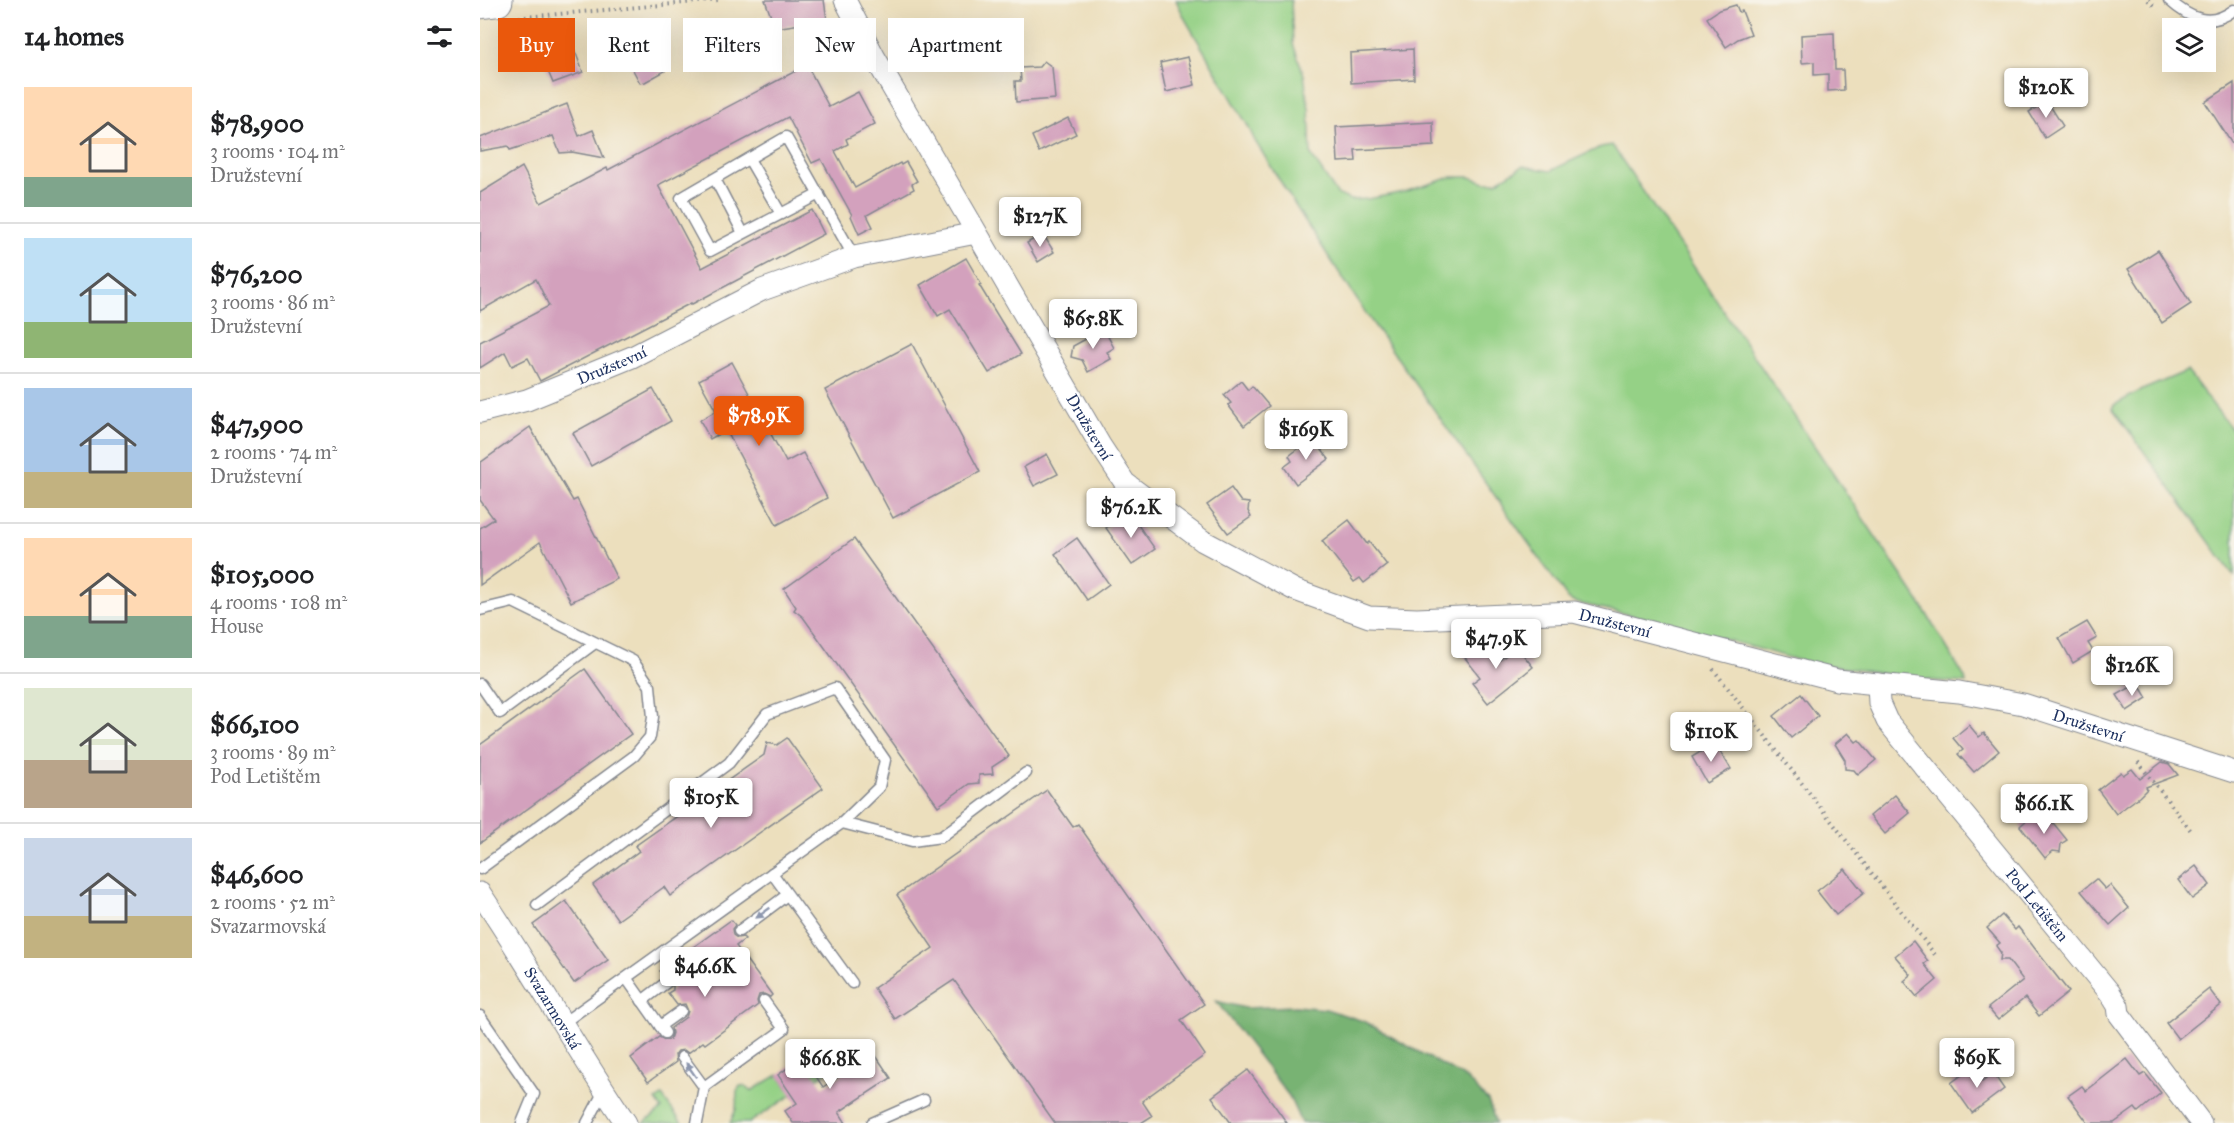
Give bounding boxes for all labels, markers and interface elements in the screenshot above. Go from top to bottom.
chip: Buy [498,18,575,72]
chip: Rent [587,18,671,72]
chip: Filters [683,18,782,72]
chip: New [794,18,876,72]
chip: Apartment [888,18,1024,72]
map controls [2162,18,2216,72]
button: layers [2162,18,2216,72]
text: 14 homes [24,20,124,52]
icon: filters [423,20,456,53]
pin: $120K [2004,68,2088,119]
text: $120K [2018,75,2074,99]
text: $78,900 [210,107,304,139]
icon: home [72,111,144,183]
text: 3 rooms · 104 m² [210,139,345,163]
text: Družstevní [210,163,302,187]
pin: $127K [998,197,1082,248]
text: $127K [1013,204,1067,228]
text: $76,200 [210,258,303,290]
icon: home [72,262,144,334]
text: 3 rooms · 86 m² [210,290,335,314]
pin: $65.8K [1044,299,1142,350]
text: $65.8K [1063,306,1123,330]
text: Družstevní [210,314,302,338]
street label: Družstevní [574,342,650,389]
street label: Družstevní [1062,391,1117,464]
pin: $78.9K [710,396,808,447]
text: $78.9K [728,403,790,427]
text: $47,900 [210,408,303,440]
pin: $169K [1264,410,1348,461]
icon: home [72,412,144,484]
text: $169K [1278,417,1334,441]
text: 2 rooms · 74 m² [210,440,337,464]
text: Družstevní [210,464,302,488]
pin: $76.2K [1082,488,1180,539]
text: $76.2K [1100,495,1162,519]
text: $105,000 [210,558,314,590]
icon: home [72,562,144,634]
text: 4 rooms · 108 m² [210,590,347,614]
street label: Družstevní [1577,605,1653,642]
text: House [210,614,264,638]
pin: $47.9K [1447,619,1545,670]
text: $47.9K [1465,626,1527,650]
pin: $126K [2090,646,2174,697]
text: $126K [2105,653,2159,677]
street label: Družstevní [2050,705,2127,746]
text: $66,100 [210,708,299,740]
icon: home [72,712,144,784]
pin: $110K [1669,712,1753,763]
text: $110K [1684,719,1738,743]
text: 3 rooms · 89 m² [210,740,335,764]
text: Pod Letištěm [210,764,321,788]
pin: $105K [669,778,753,829]
pin: $66.1K [1995,784,2093,835]
text: $105K [684,785,738,809]
text: $66.1K [2015,791,2073,815]
text: $46,600 [210,858,304,890]
icon: home [72,862,144,934]
street label: Pod Letištěm [2002,864,2073,946]
text: 2 rooms · 52 m² [210,890,335,914]
one-way arrow [756,906,771,918]
text: Svazarmovská [210,914,326,938]
pin: $46.6K [656,947,754,998]
text: $46.6K [674,954,736,978]
street label: Svazarmovská [520,964,585,1053]
pin: $69K [1941,1038,2013,1089]
pin: $66.8K [781,1039,879,1090]
text: $69K [1953,1045,2001,1069]
text: $66.8K [799,1046,861,1070]
one-way arrow [686,1062,698,1077]

